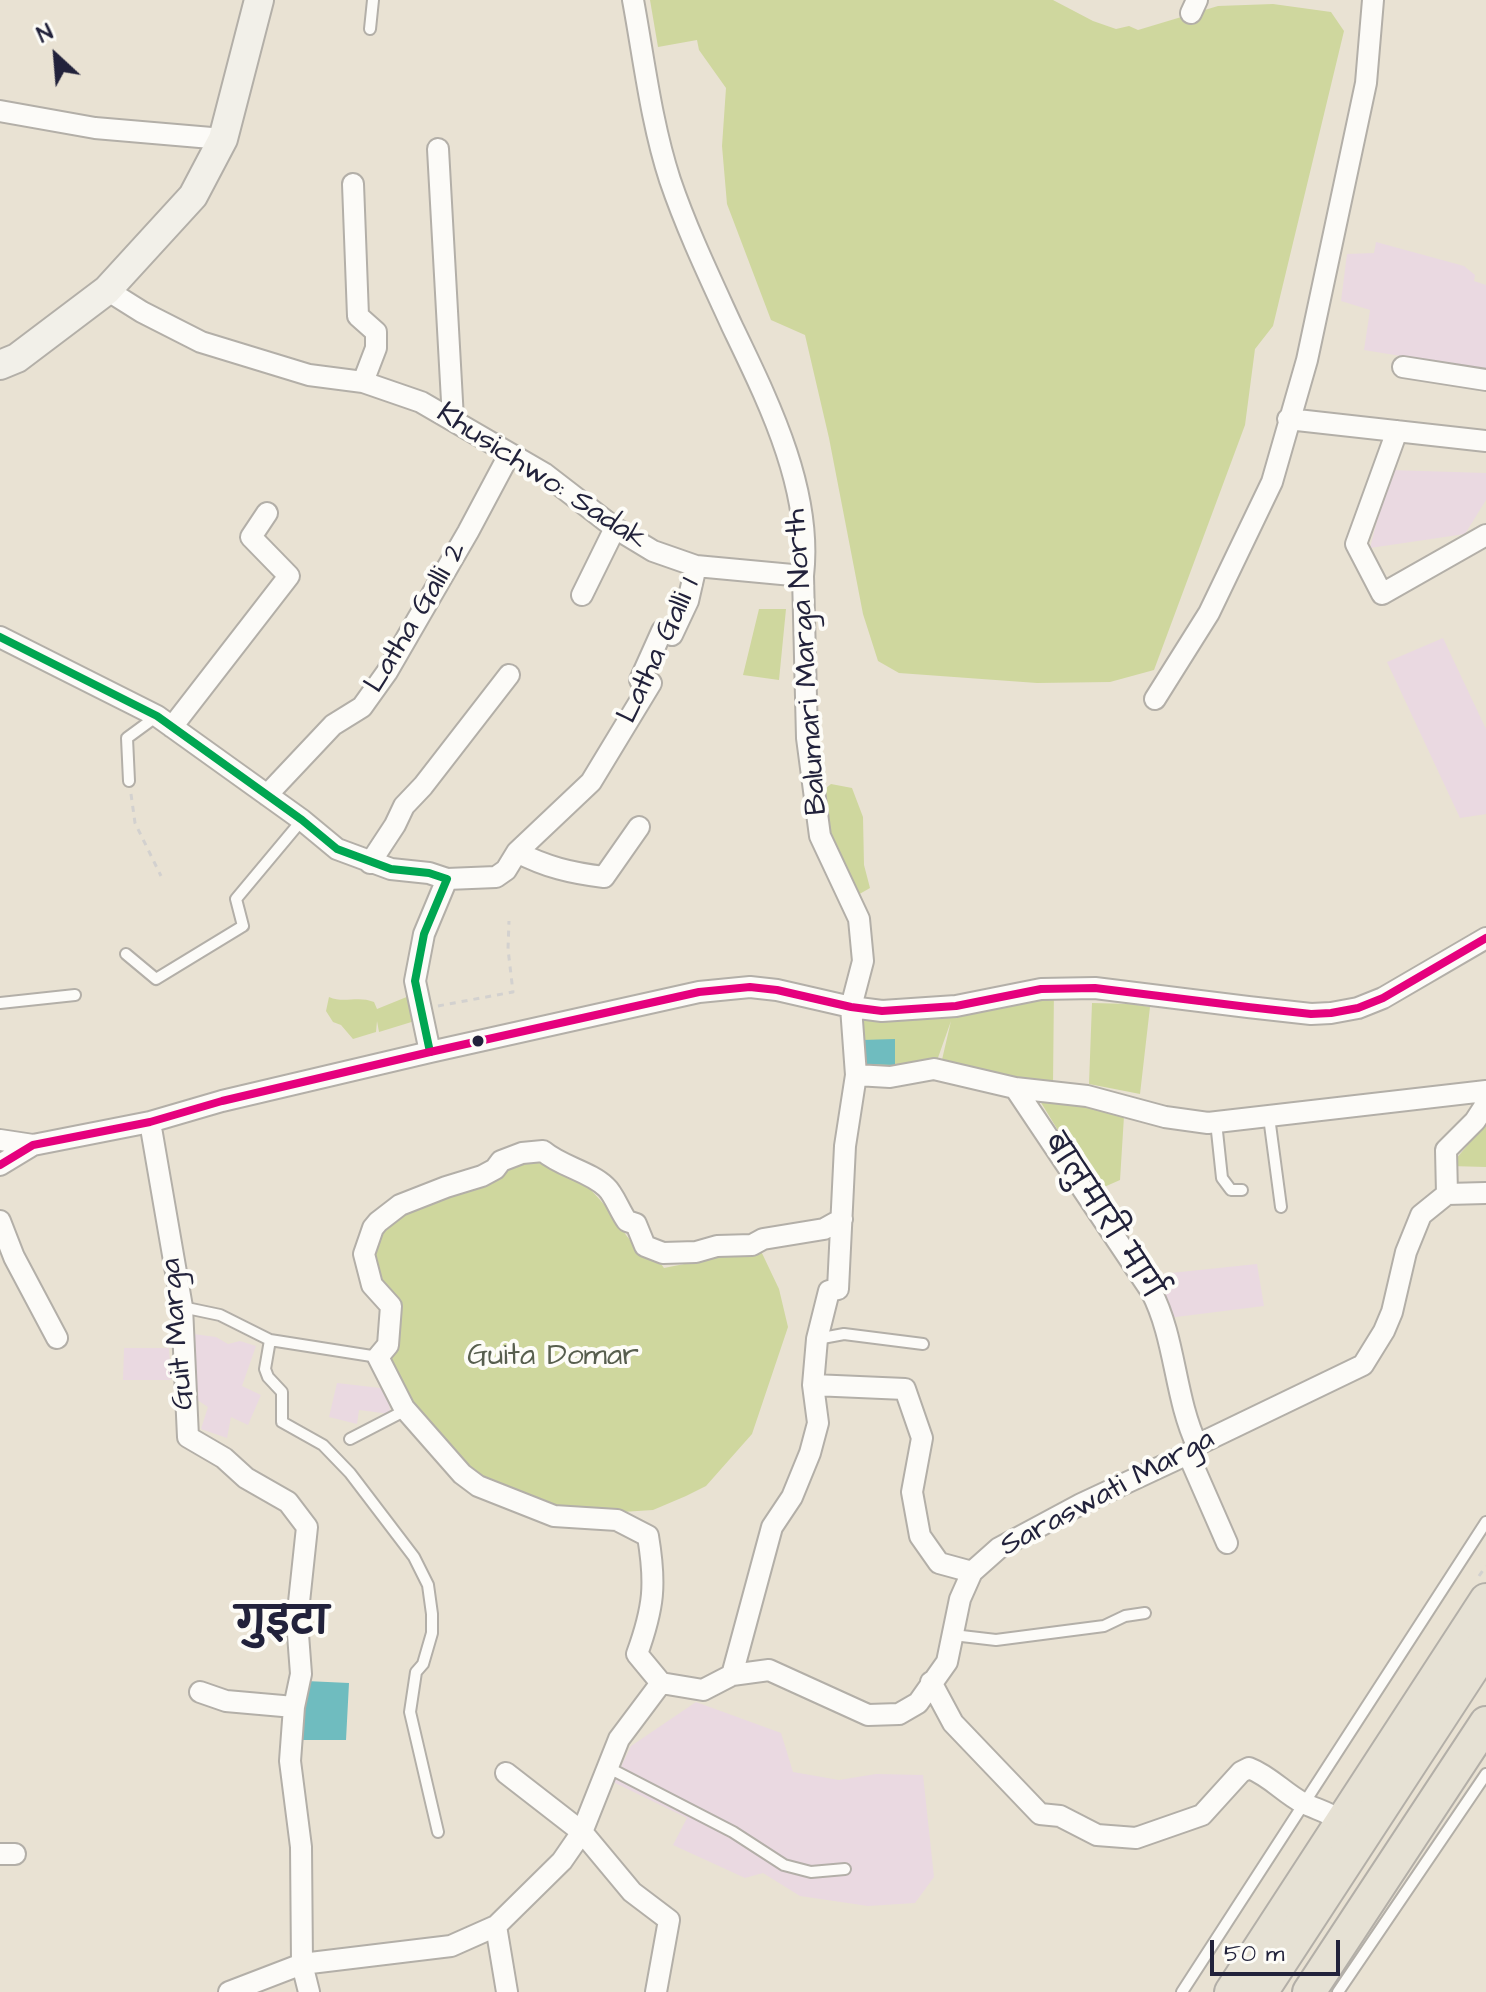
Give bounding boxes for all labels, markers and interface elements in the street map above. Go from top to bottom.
north arrow [16,16,96,96]
text: N [32,17,58,51]
street label: Khusichwo: Sadak [429,397,653,559]
street label: Balumari Marga North [779,508,837,816]
street label: Latha Galli 2 [358,536,476,700]
street label: Latha Galli 1 [611,573,709,729]
unlabelled marker [470,1033,486,1049]
street label: बालुमारी मार्ग [1034,1127,1168,1307]
street label: Guit Marga [154,1257,204,1411]
park label: Guita Domar [467,1340,639,1376]
street label: Saraswati Marga [995,1422,1221,1566]
district label: गुइटा [236,1602,328,1648]
scale bar [1214,1924,1344,1974]
text: 50 m [1224,1937,1284,1971]

